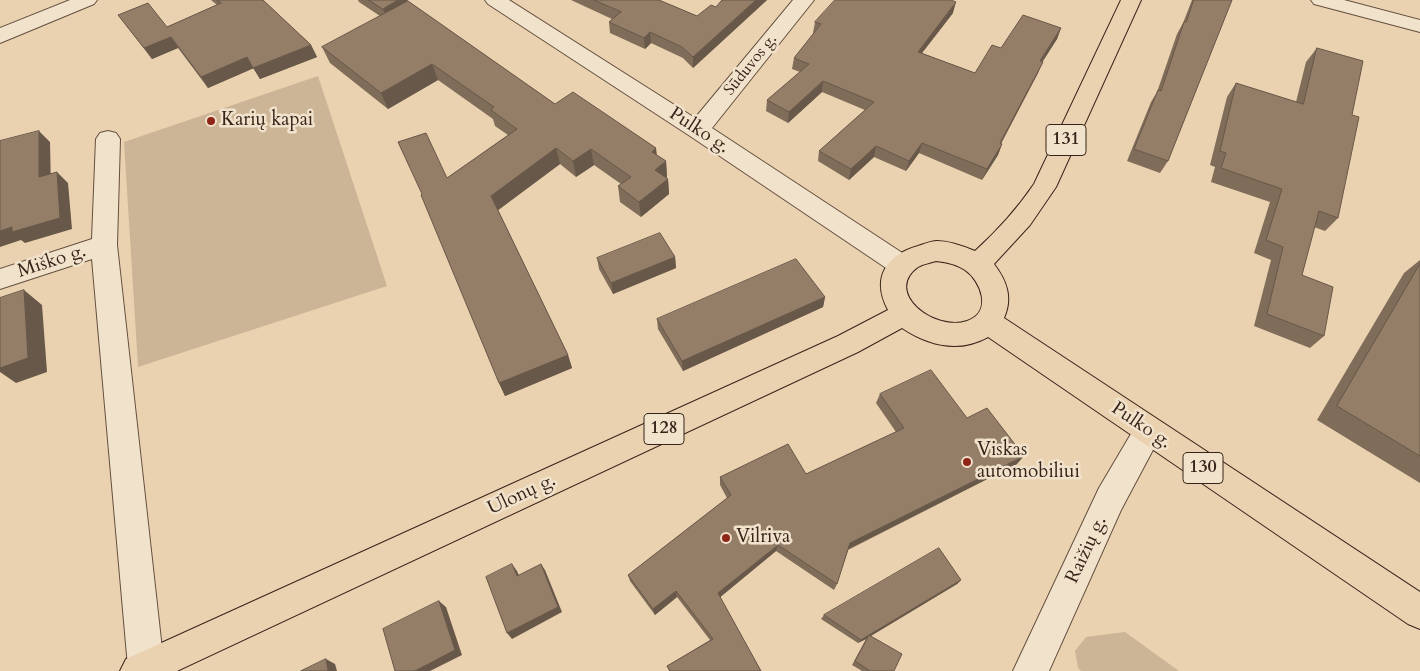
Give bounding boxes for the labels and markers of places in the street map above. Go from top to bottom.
place label: Karių kapai [221,110,313,132]
marker: Karių kapai [205,115,217,127]
place label: Viskas automobiliui [977,440,1080,484]
marker: Viskas automobiliui [961,456,973,468]
place label: Vilriva [736,527,790,549]
marker: Vilriva [720,532,732,544]

